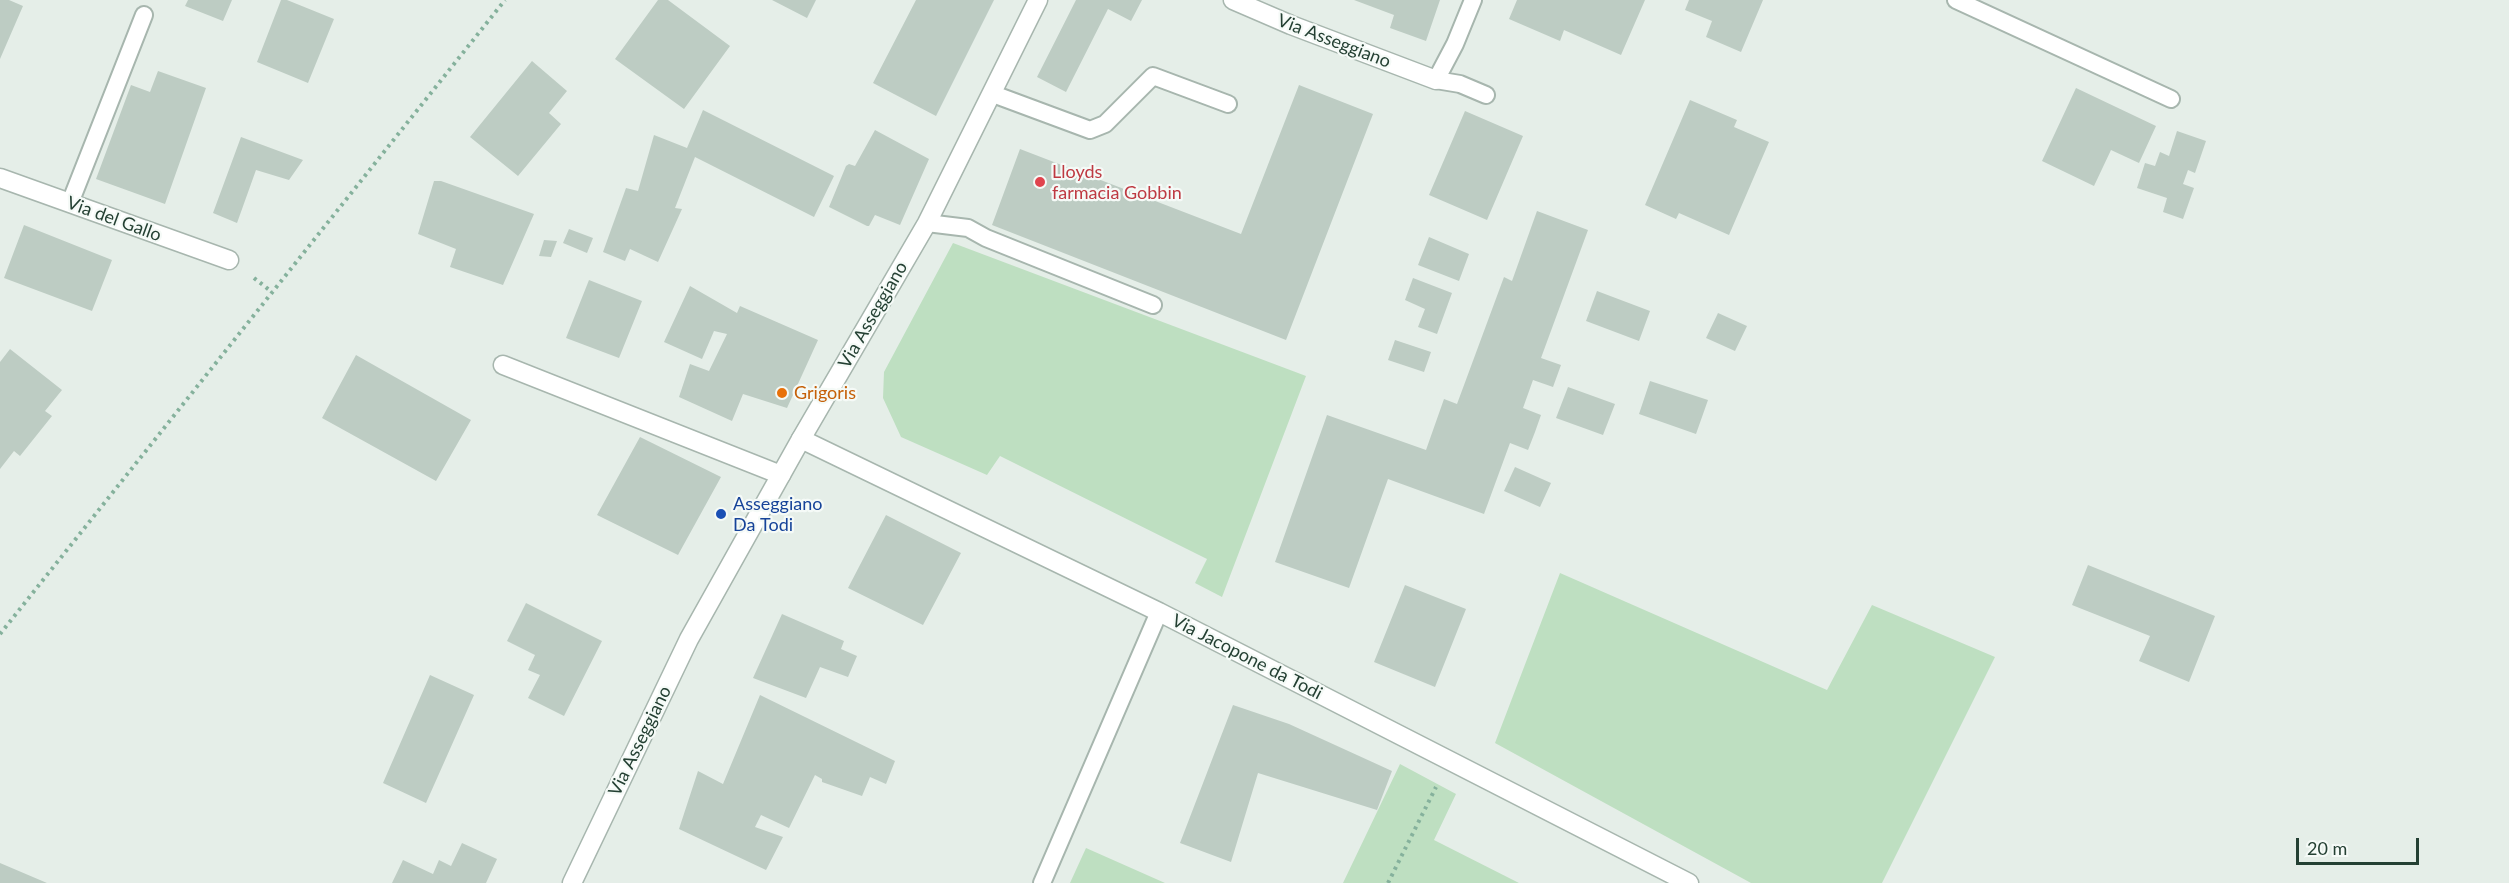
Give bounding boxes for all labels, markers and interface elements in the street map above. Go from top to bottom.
street label: Via Asseggiano [1274,9,1394,73]
place label: Lloyds farmacia Gobbin [1052,161,1182,204]
marker: Lloyds farmacia Gobbin [1033,175,1047,189]
street label: Via del Gallo [64,192,164,246]
street label: Via Asseggiano [834,258,912,372]
place label: Grigoris [794,382,856,404]
marker: Grigoris [775,386,789,400]
place label: Asseggiano Da Todi [733,493,822,536]
marker: Asseggiano Da Todi [714,507,728,521]
street label: Via Jacopone da Todi [1168,610,1326,704]
street label: Via Asseggiano [604,683,676,799]
scale bar [2299,826,2422,864]
text: 20 m [2307,837,2347,859]

